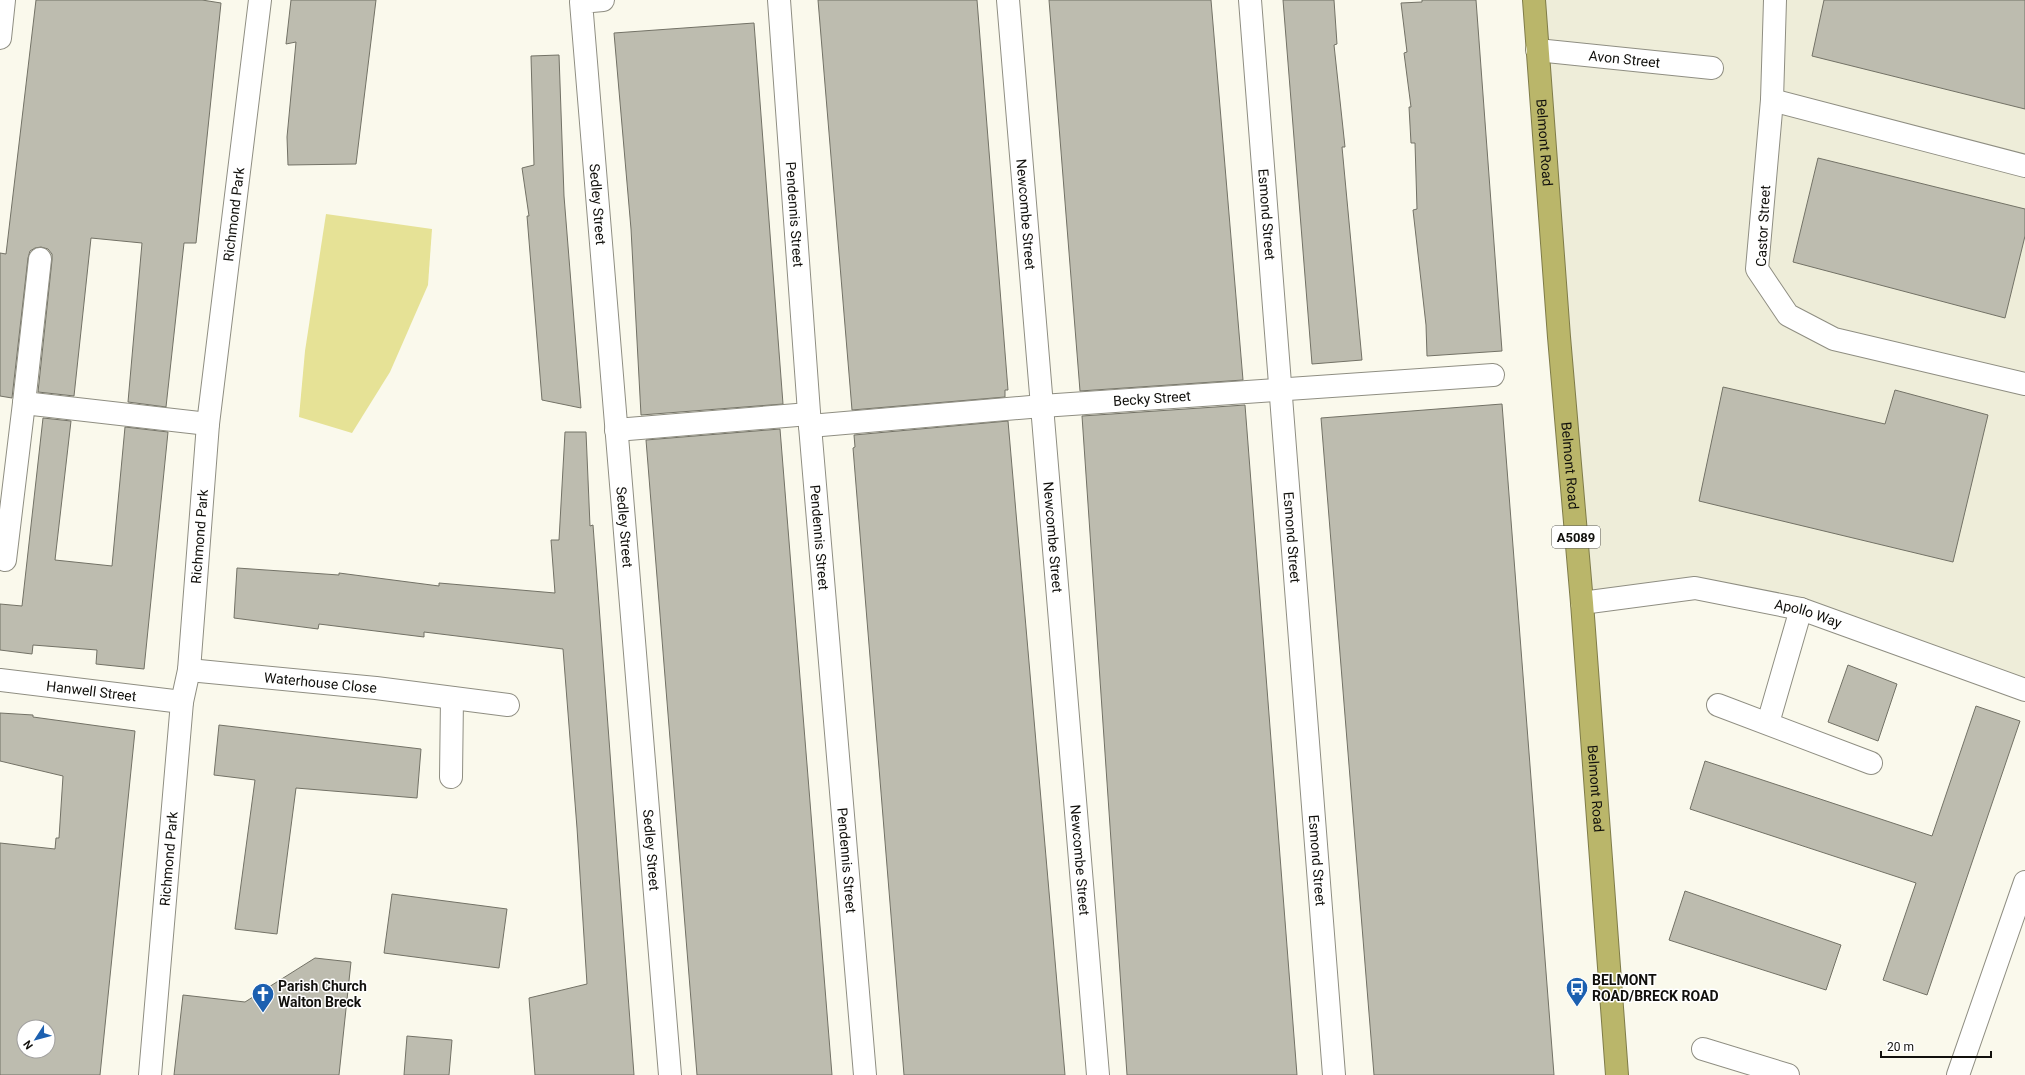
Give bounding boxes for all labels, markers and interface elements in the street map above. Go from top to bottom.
street label: Avon Street [1588,47,1661,71]
street label: Belmont Road [1533,98,1556,187]
street label: Newcombe Street [1013,158,1039,271]
street label: Pendennis Street [783,161,806,268]
street label: Sedley Street [586,163,609,246]
street label: Richmond Park [220,166,248,262]
street label: Esmond Street [1255,168,1278,261]
street label: Castor Street [1753,184,1773,267]
street label: Becky Street [1113,388,1192,409]
street label: Belmont Road [1558,421,1582,510]
street label: Newcombe Street [1040,481,1066,594]
street label: Pendennis Street [807,484,832,591]
street label: Sedley Street [613,486,636,569]
street label: Richmond Park [188,488,211,584]
street label: Esmond Street [1280,491,1304,584]
road number: A5089 [1552,526,1600,548]
street label: Apollo Way [1773,596,1844,631]
street label: Waterhouse Close [263,669,378,696]
street label: Hanwell Street [45,678,138,704]
street label: Belmont Road [1585,744,1607,833]
street label: Newcombe Street [1067,804,1093,917]
street label: Pendennis Street [834,807,859,914]
street label: Sedley Street [640,809,663,892]
street label: Richmond Park [157,810,181,907]
street label: Esmond Street [1306,814,1329,907]
place label: BELMONT ROAD/BRECK ROAD [1592,972,1718,1004]
bus stop icon: BELMONT ROAD/BRECK ROAD [1564,975,1590,1008]
place label: Parish Church Walton Breck [278,978,367,1010]
church icon: Parish Church Walton Breck [250,981,276,1014]
north arrow [16,1019,56,1059]
scale bar [1881,1033,1991,1059]
text: N [21,1037,36,1052]
text: 20 m [1887,1040,1914,1054]

